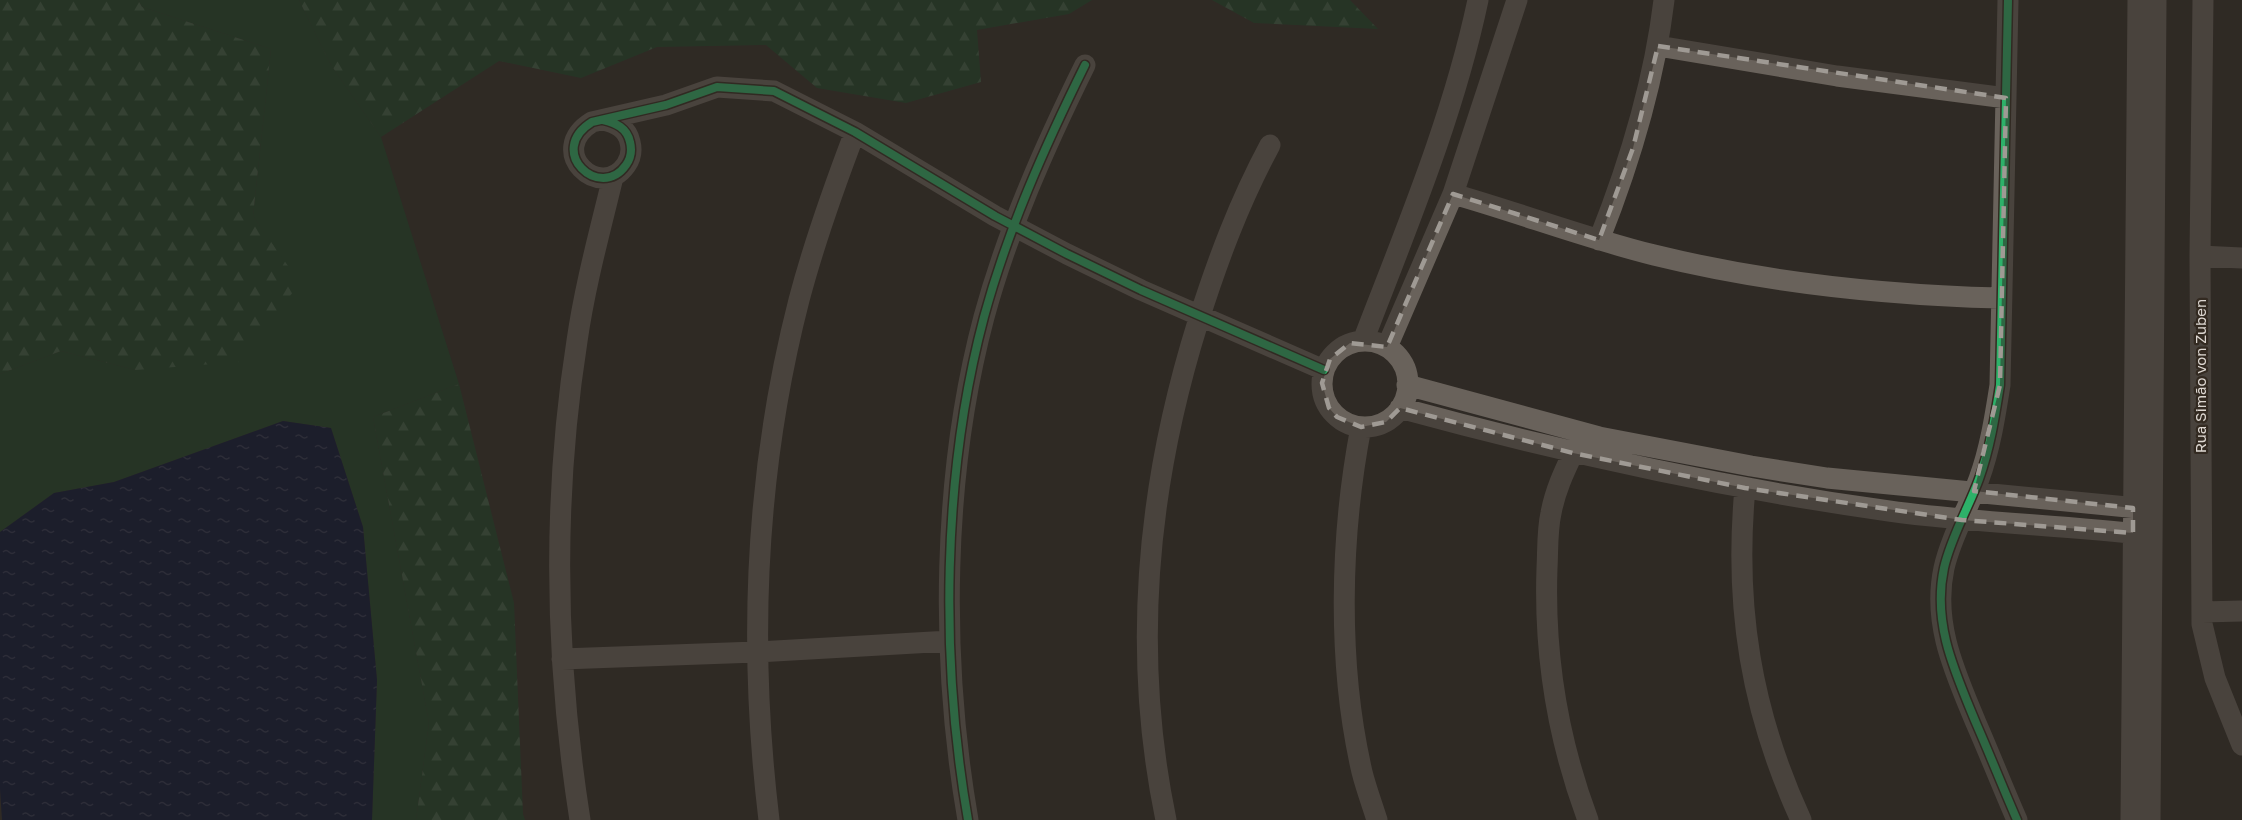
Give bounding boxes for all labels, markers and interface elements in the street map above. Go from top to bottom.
street label: Rua Simão von Zuben [2191,299,2209,453]

